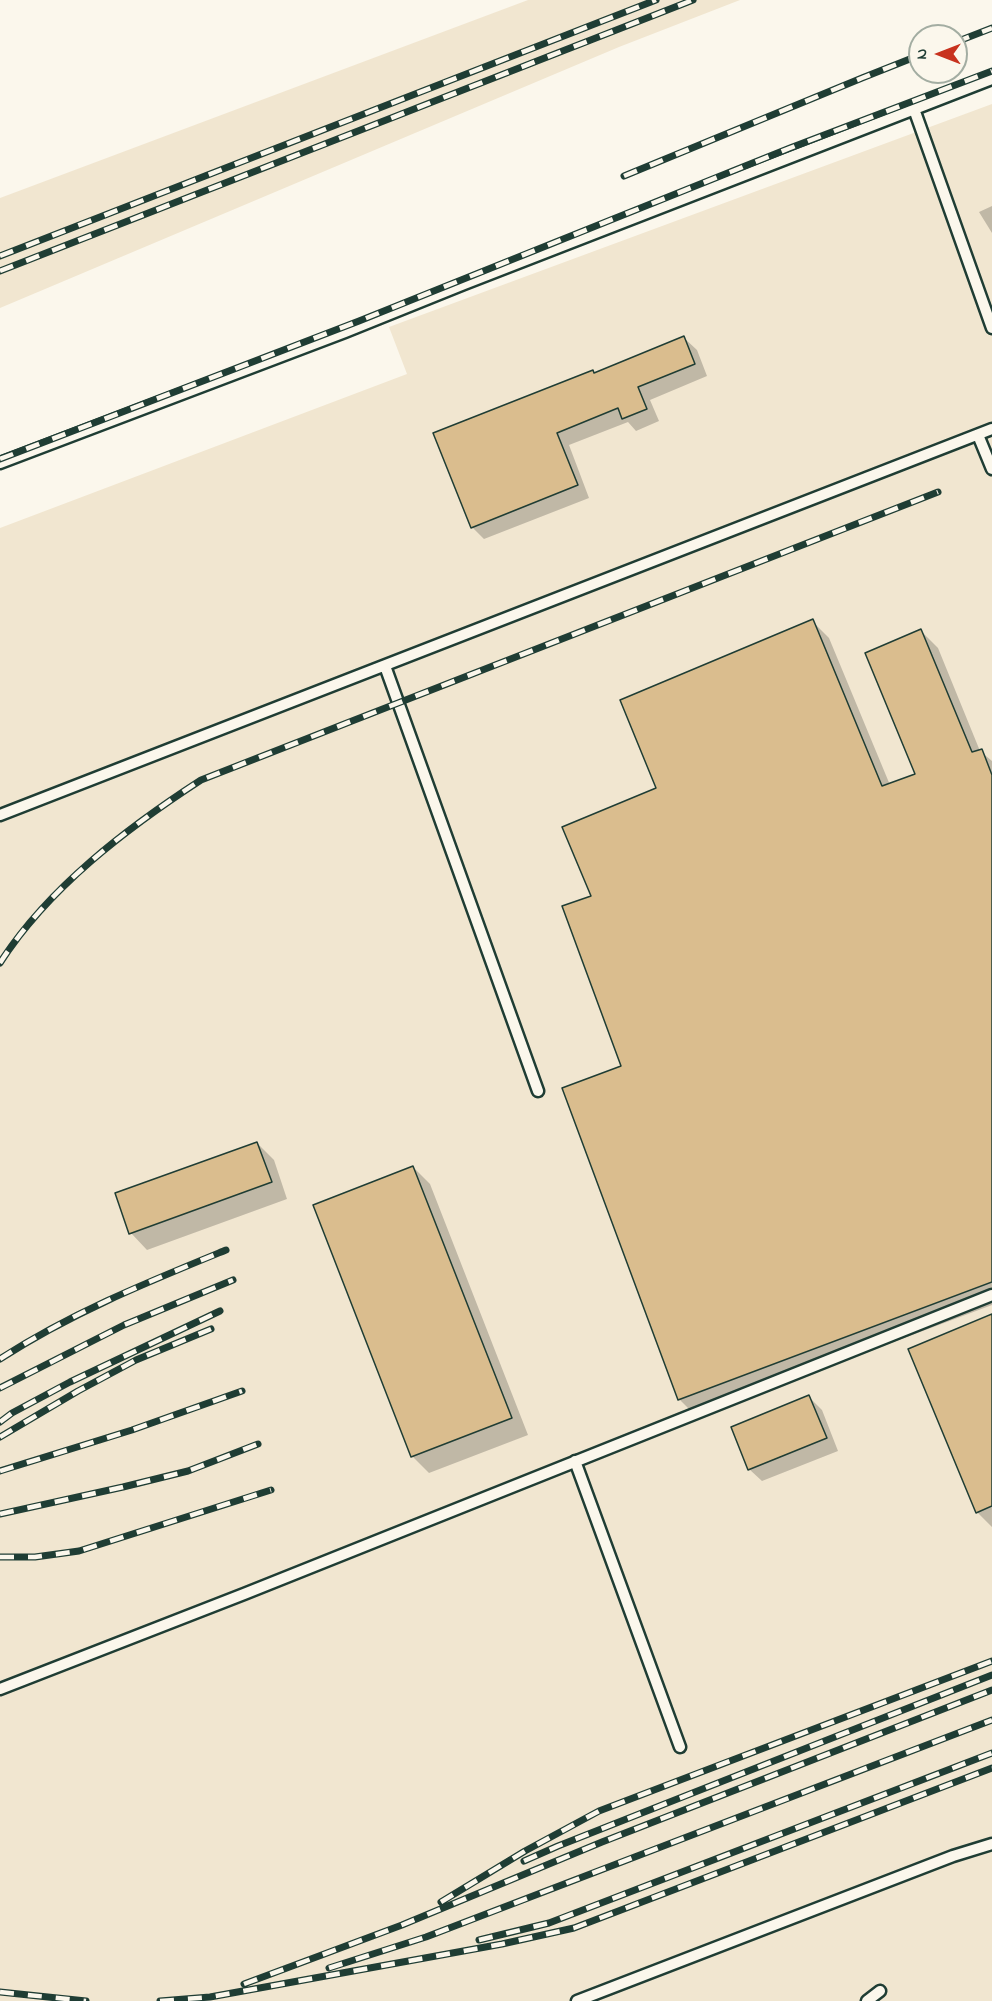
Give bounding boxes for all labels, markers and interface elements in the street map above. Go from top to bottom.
north arrow [908,24,968,84]
text: N [910,49,934,59]

